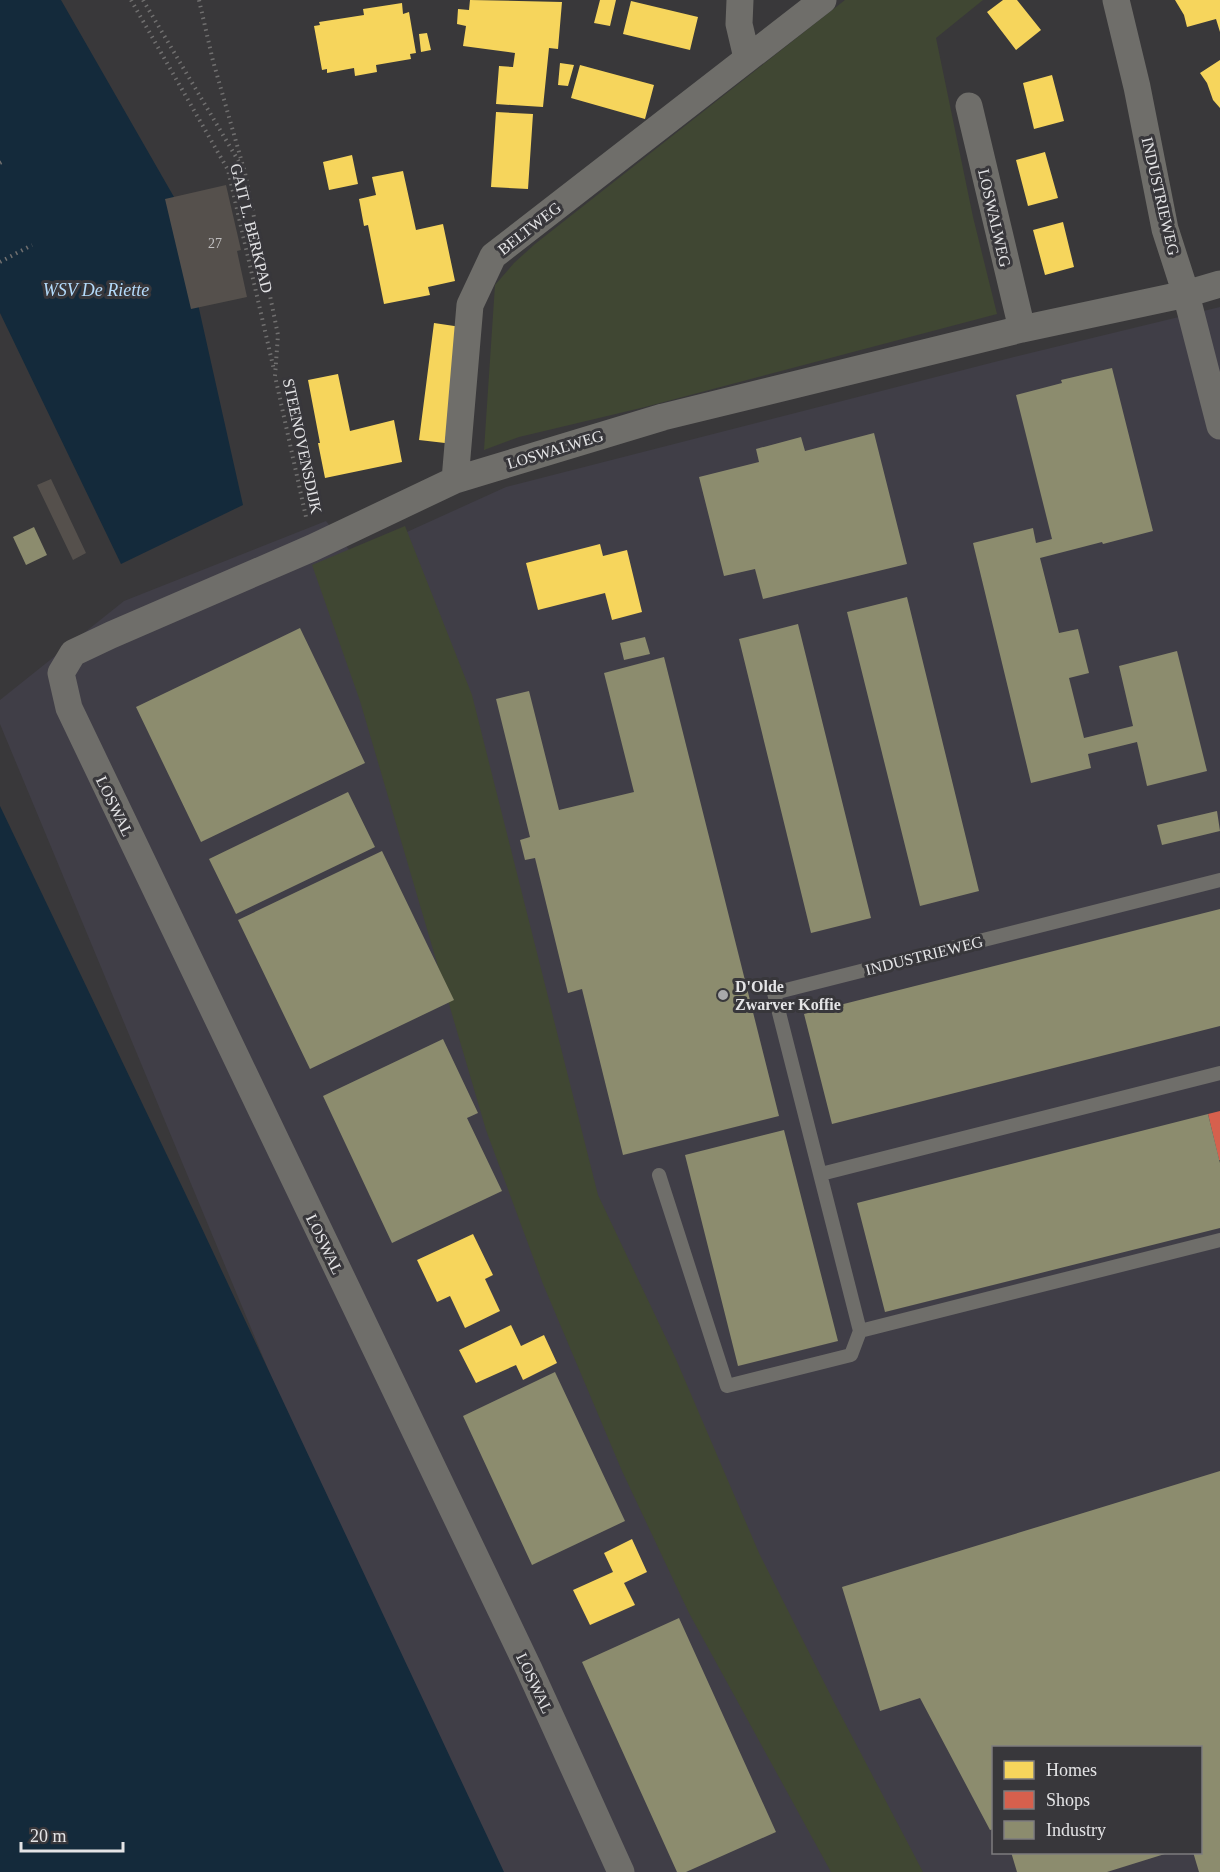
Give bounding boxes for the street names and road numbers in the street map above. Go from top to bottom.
street label: INDUSTRIEWEG [1139,135,1182,257]
street label: GAIT L. BERKPAD [227,162,276,295]
street label: LOSWALWEG [975,167,1014,269]
street label: BELTWEG [495,198,564,258]
street label: STEENOVENSDIJK [280,377,325,516]
street label: LOSWALWEG [505,427,606,472]
street label: LOSWAL [93,773,136,839]
street label: INDUSTRIEWEG [863,933,985,978]
street label: LOSWAL [303,1211,346,1277]
street label: LOSWAL [513,1650,556,1716]

